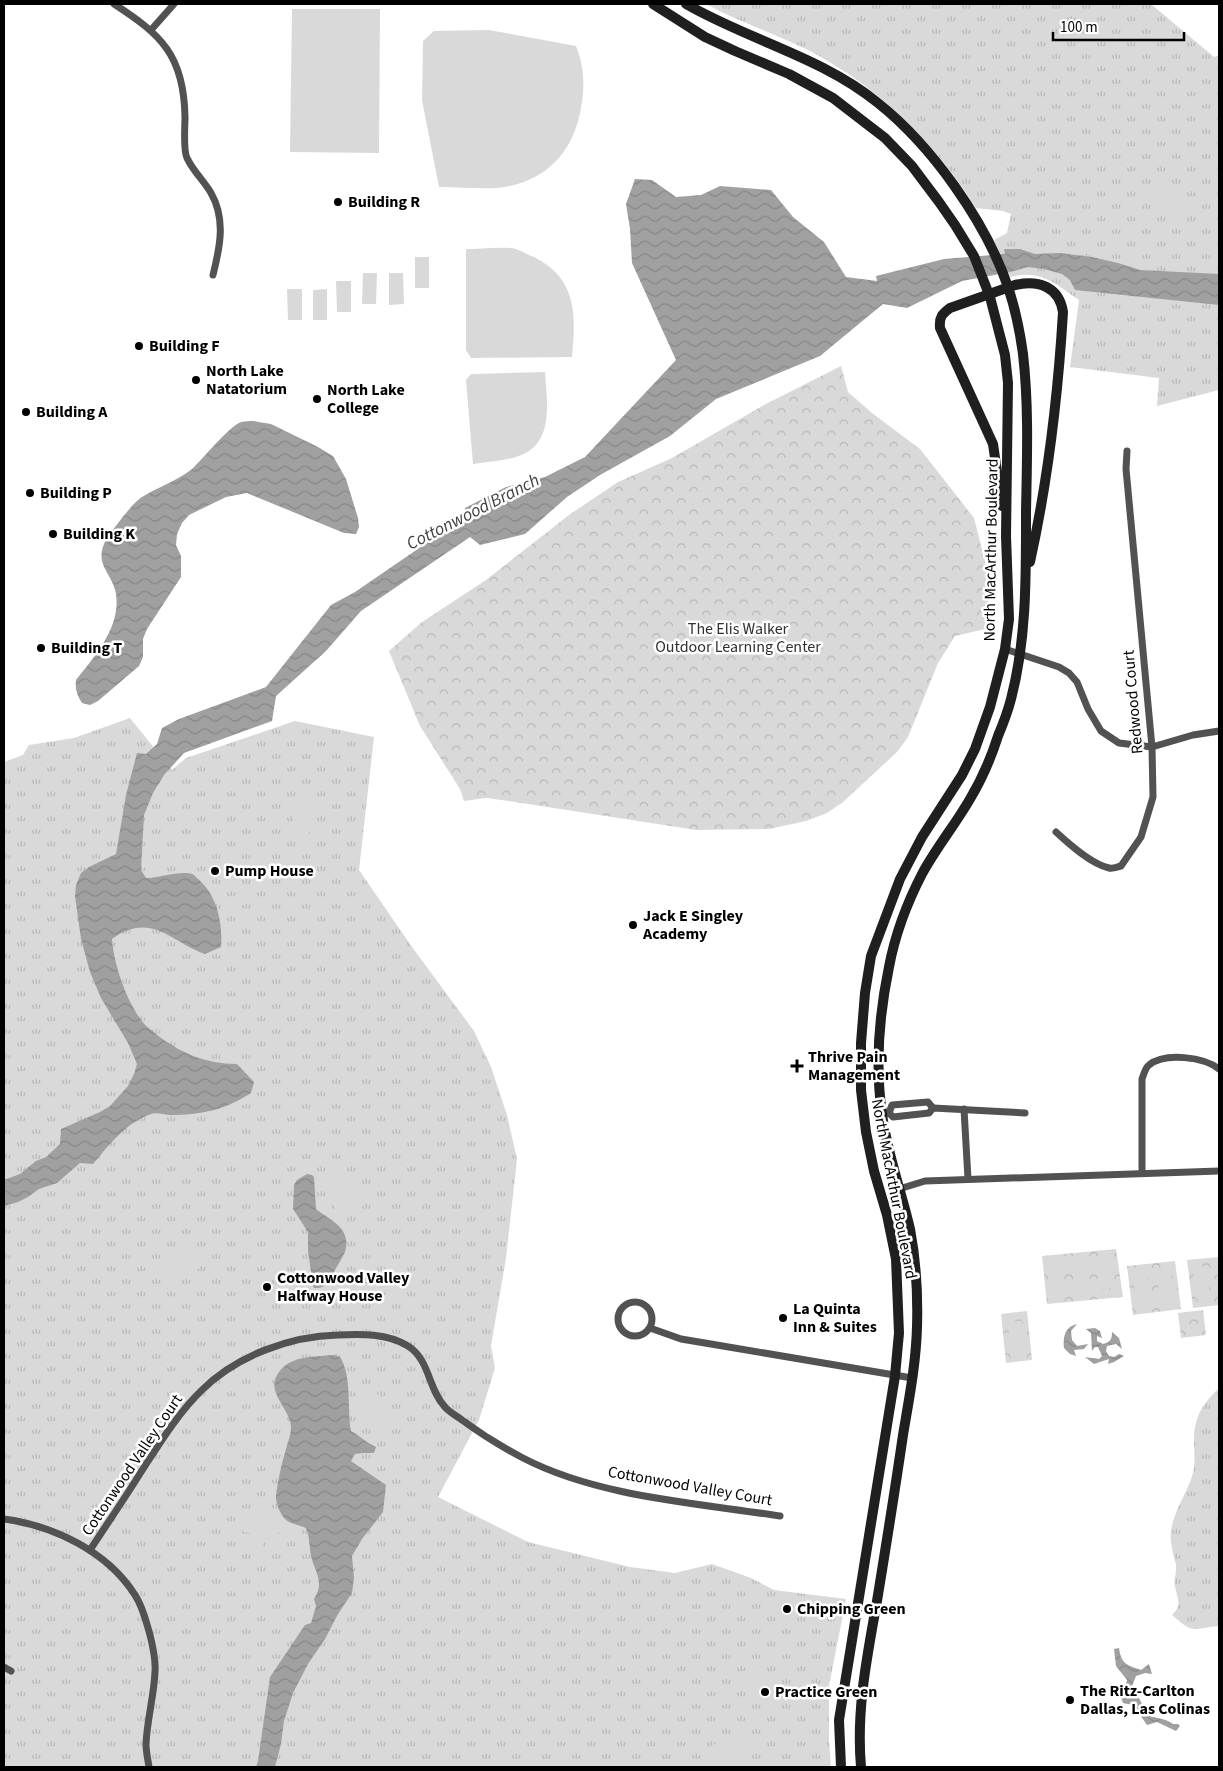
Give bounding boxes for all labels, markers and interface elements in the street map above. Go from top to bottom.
scale bar [1053,10,1184,42]
text: 100 m [1060,17,1098,38]
place label: Building R [348,191,420,213]
marker: Building R [332,196,344,208]
place label: Building F [149,335,220,357]
marker: Building F [133,340,145,352]
place label: North Lake Natatorium [206,360,287,400]
marker: North Lake Natatorium [190,374,202,386]
place label: North Lake College [327,379,405,419]
marker: North Lake College [311,393,323,405]
place label: Building A [36,401,108,423]
marker: Building A [20,406,32,418]
street label: North MacArthur Boulevard [978,458,1004,642]
water label: Cottonwood Branch [402,468,544,556]
place label: Building P [40,482,112,504]
marker: Building P [24,487,36,499]
place label: Building K [63,523,135,545]
marker: Building K [47,528,59,540]
park label: The Elis Walker Outdoor Learning Center [655,618,821,658]
place label: Building T [51,637,122,659]
marker: Building T [35,642,47,654]
street label: Redwood Court [1117,649,1148,755]
place label: Pump House [225,860,314,882]
marker: Pump House [209,865,221,877]
place label: Jack E Singley Academy [642,905,744,945]
marker: Jack E Singley Academy [627,919,639,931]
place label: Thrive Pain Management [808,1046,900,1086]
marker: Thrive Pain Management [790,1059,804,1073]
street label: North MacArthur Boulevard [866,1097,922,1281]
place label: Cottonwood Valley Halfway House [277,1267,410,1307]
marker: Cottonwood Valley Halfway House [261,1281,273,1293]
place label: La Quinta Inn & Suites [793,1298,877,1338]
marker: La Quinta Inn & Suites [777,1312,789,1324]
street label: Cottonwood Valley Court [76,1389,188,1540]
street label: Cottonwood Valley Court [606,1461,774,1511]
place label: Chipping Green [797,1598,906,1620]
marker: Chipping Green [781,1603,793,1615]
place label: The Ritz-Carlton Dallas, Las Colinas [1080,1680,1210,1720]
place label: Practice Green [775,1681,877,1703]
marker: Practice Green [759,1686,771,1698]
marker: The Ritz-Carlton Dallas, Las Colinas [1064,1694,1076,1706]

